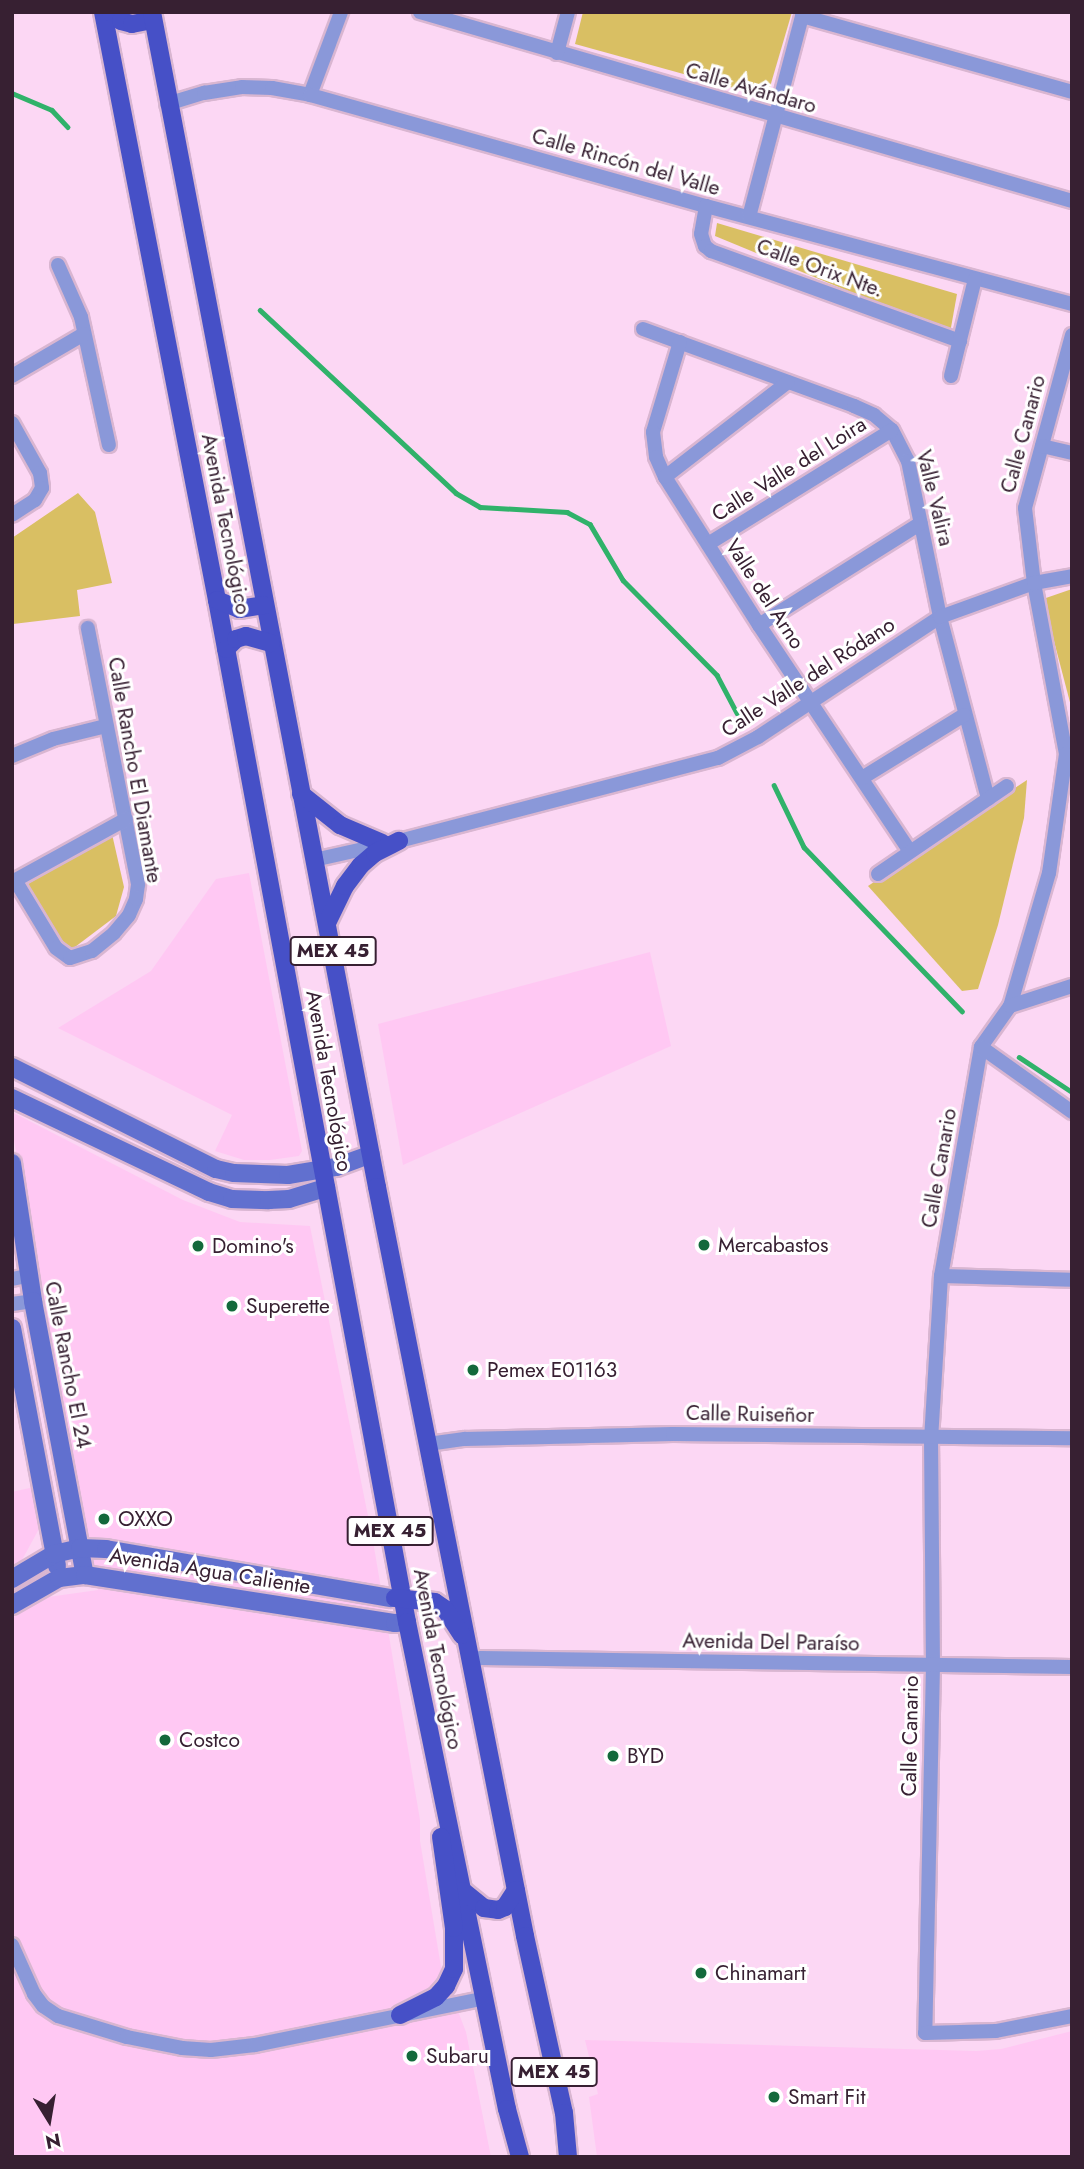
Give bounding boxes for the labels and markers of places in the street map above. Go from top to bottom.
place label: Mercabastos [718,1232,828,1258]
place label: Domino's [212,1233,294,1259]
marker: Mercabastos [696,1237,712,1253]
marker: Domino's [190,1238,206,1254]
place label: Superette [246,1293,330,1319]
marker: Superette [224,1298,240,1314]
place label: Pemex E01163 [487,1357,617,1383]
marker: Pemex E01163 [465,1362,481,1378]
place label: OXXO [118,1506,173,1532]
marker: OXXO [96,1511,112,1527]
place label: Costco [179,1727,240,1753]
marker: Costco [157,1732,173,1748]
place label: BYD [627,1743,664,1769]
marker: BYD [605,1748,621,1764]
place label: Chinamart [715,1960,806,1986]
marker: Chinamart [693,1965,709,1981]
place label: Subaru [426,2043,489,2069]
marker: Subaru [404,2048,420,2064]
place label: Smart Fit [788,2084,866,2110]
marker: Smart Fit [766,2089,782,2105]

